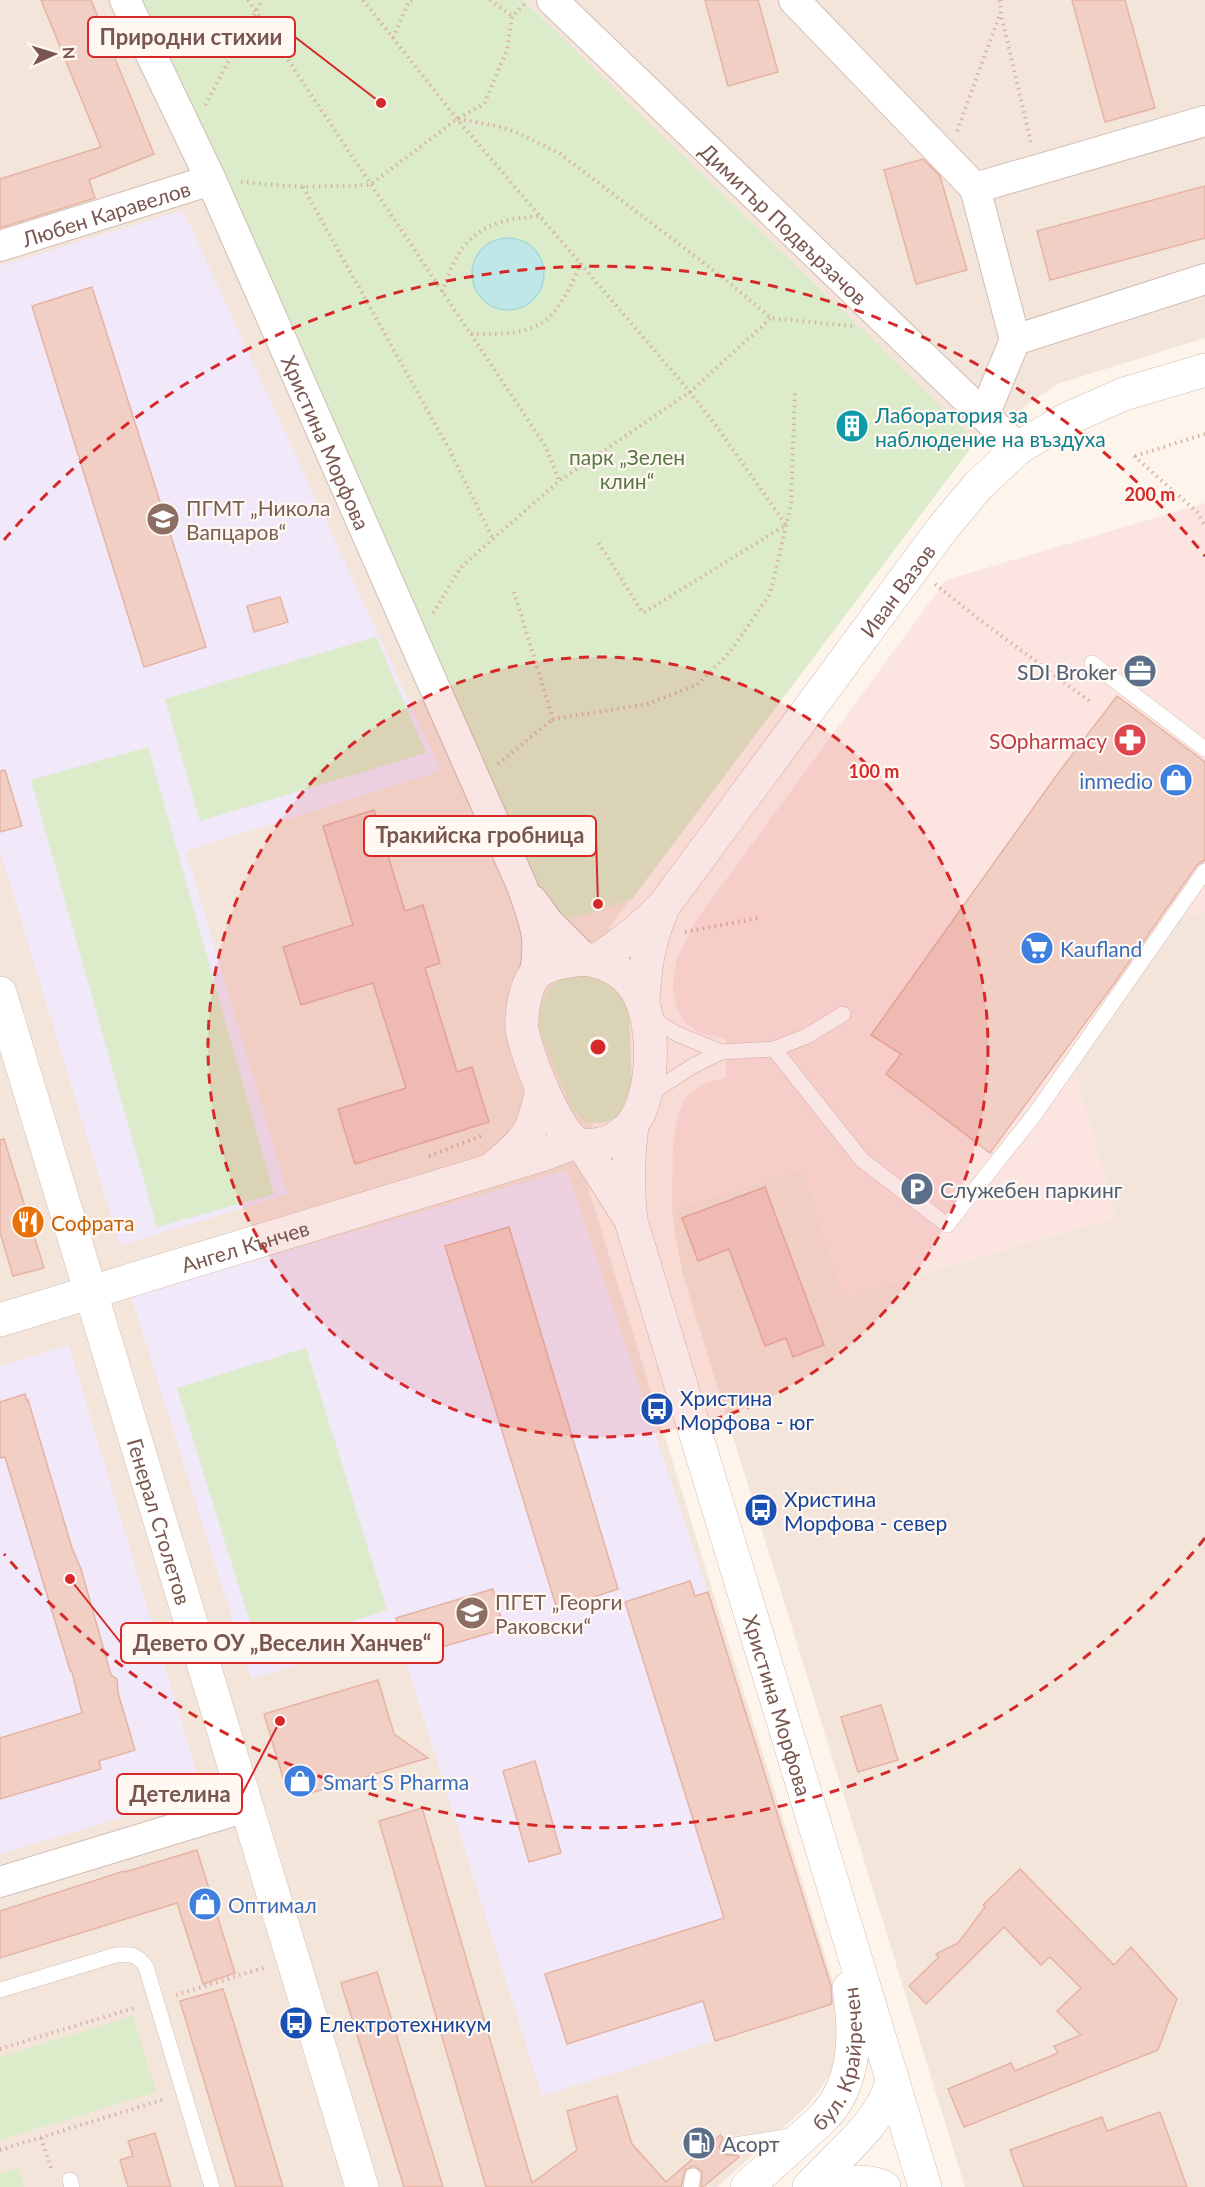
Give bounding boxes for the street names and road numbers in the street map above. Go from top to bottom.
street label: Димитър Подвързачов [695,137,873,309]
street label: Любен Каравелов [18,175,193,251]
street label: Христина Морфова [277,351,376,533]
street label: Иван Вазов [854,539,940,642]
street label: Ангел Кънчев [178,1214,312,1277]
street label: Генерал Столетов [123,1435,197,1608]
street label: Христина Морфова [739,1611,818,1798]
street label: бул. Крайречен [806,1986,865,2135]

